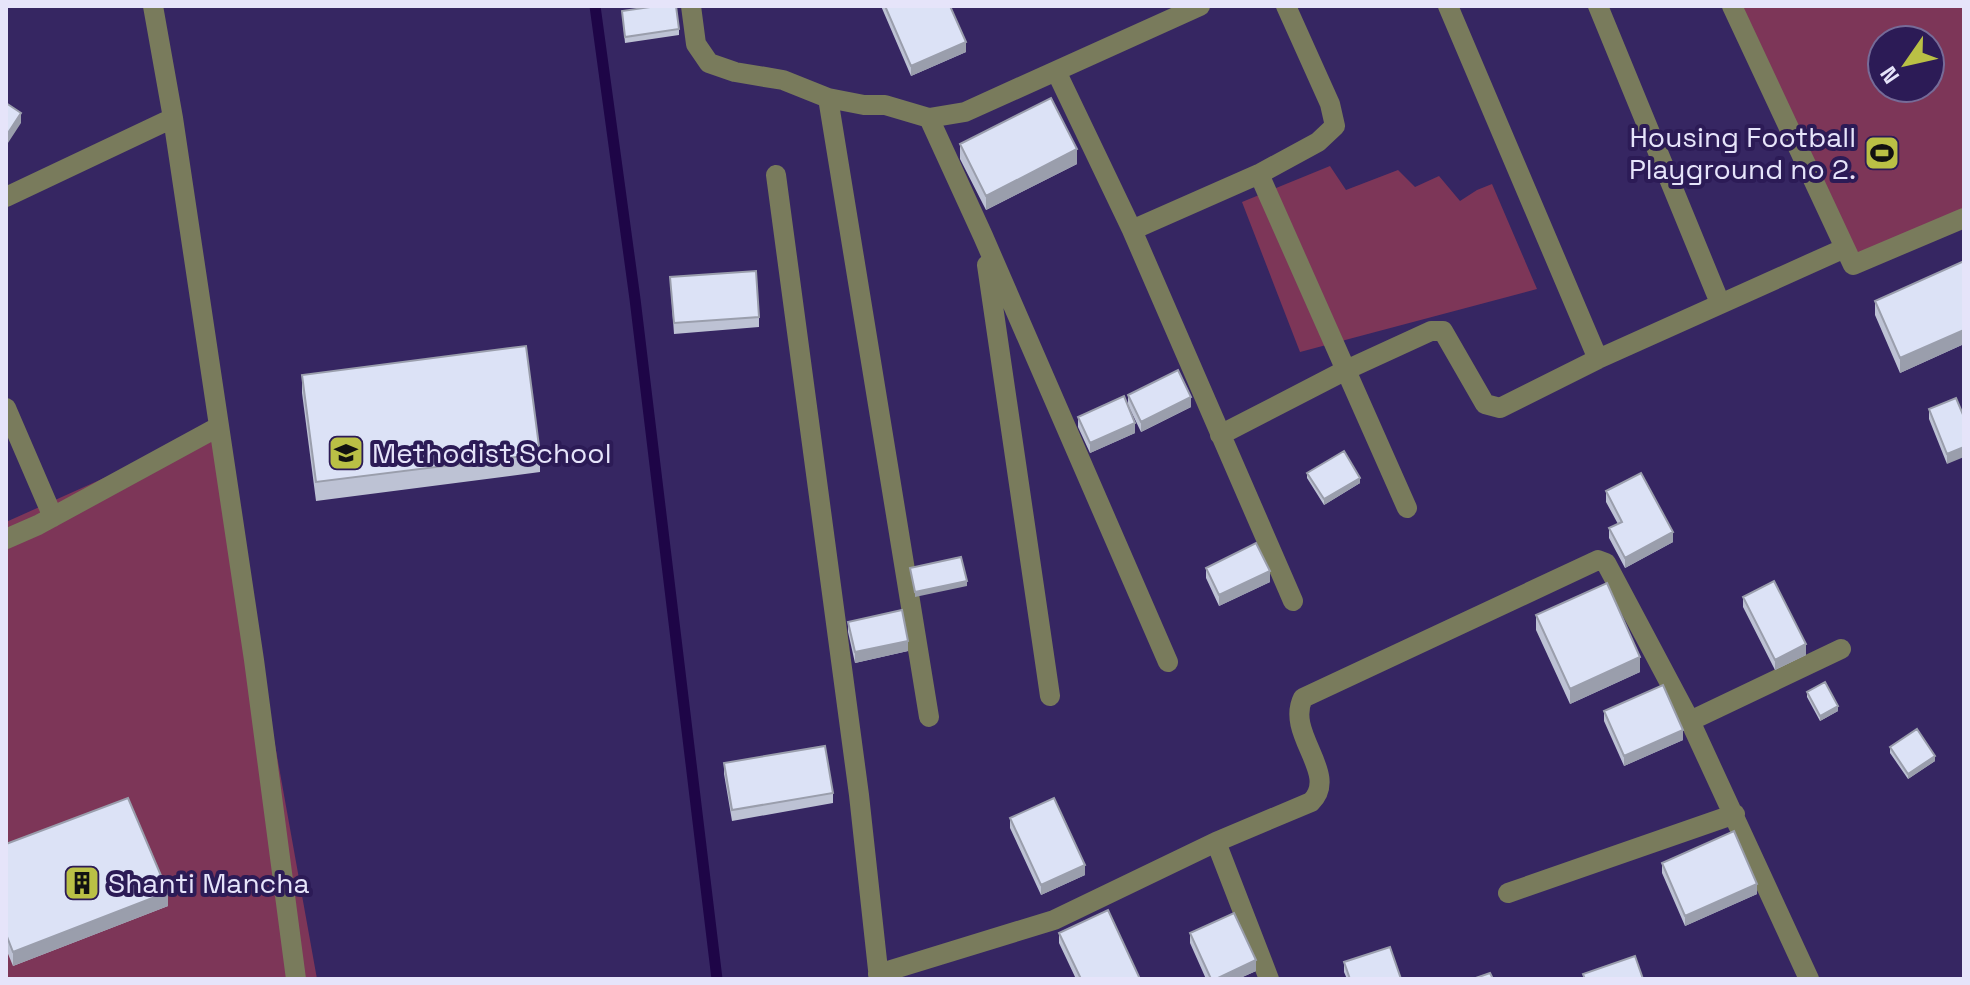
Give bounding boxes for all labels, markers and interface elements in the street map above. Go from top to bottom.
north arrow [1866,24,1946,104]
text: N [1874,61,1905,89]
place label: Housing Football Playground no 2. [1629,119,1856,187]
sports icon: Housing Football Playground no 2. [1863,134,1901,172]
school or university icon: Methodist School [327,434,365,472]
place label: Methodist School [372,435,612,471]
building icon: Shanti Mancha [63,864,101,902]
place label: Shanti Mancha [108,865,310,901]

